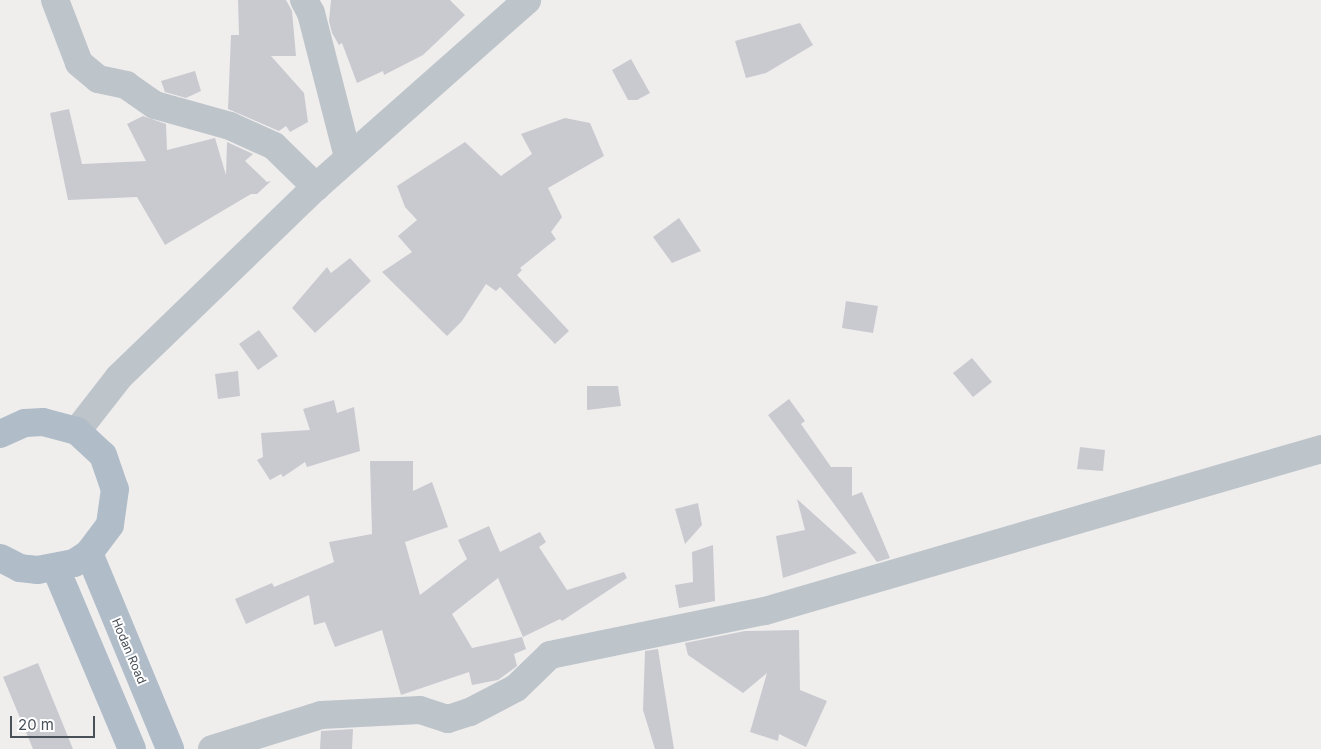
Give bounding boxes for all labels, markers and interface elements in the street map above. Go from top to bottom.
street label: Hodan Road [109,616,149,686]
scale bar [12,706,98,738]
text: 20 m [18,715,54,734]

